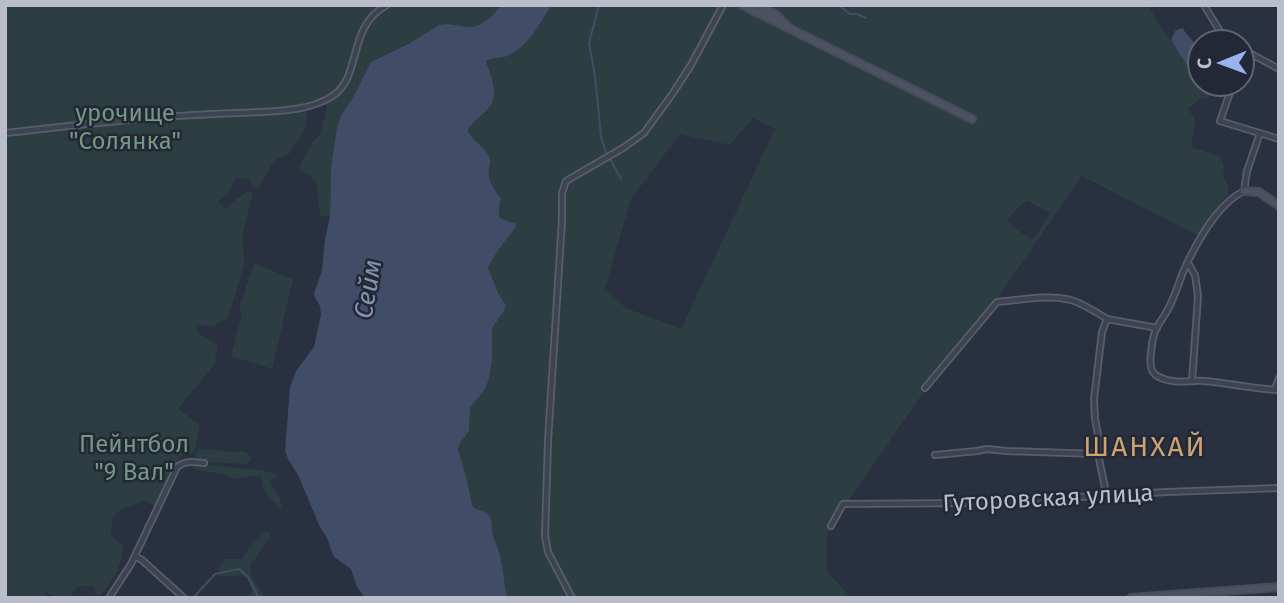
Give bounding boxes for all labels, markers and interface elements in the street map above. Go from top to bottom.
north arrow [1186,28,1256,98]
text: С [1193,58,1216,69]
park label: урочище "Солянка" [69,99,181,155]
water label: Сейм [348,257,388,321]
park label: Пейнтбол "9 Вал" [79,430,189,486]
district label: ШАНХАЙ [1083,430,1207,463]
street label: Гуторовская улица [942,478,1154,518]

